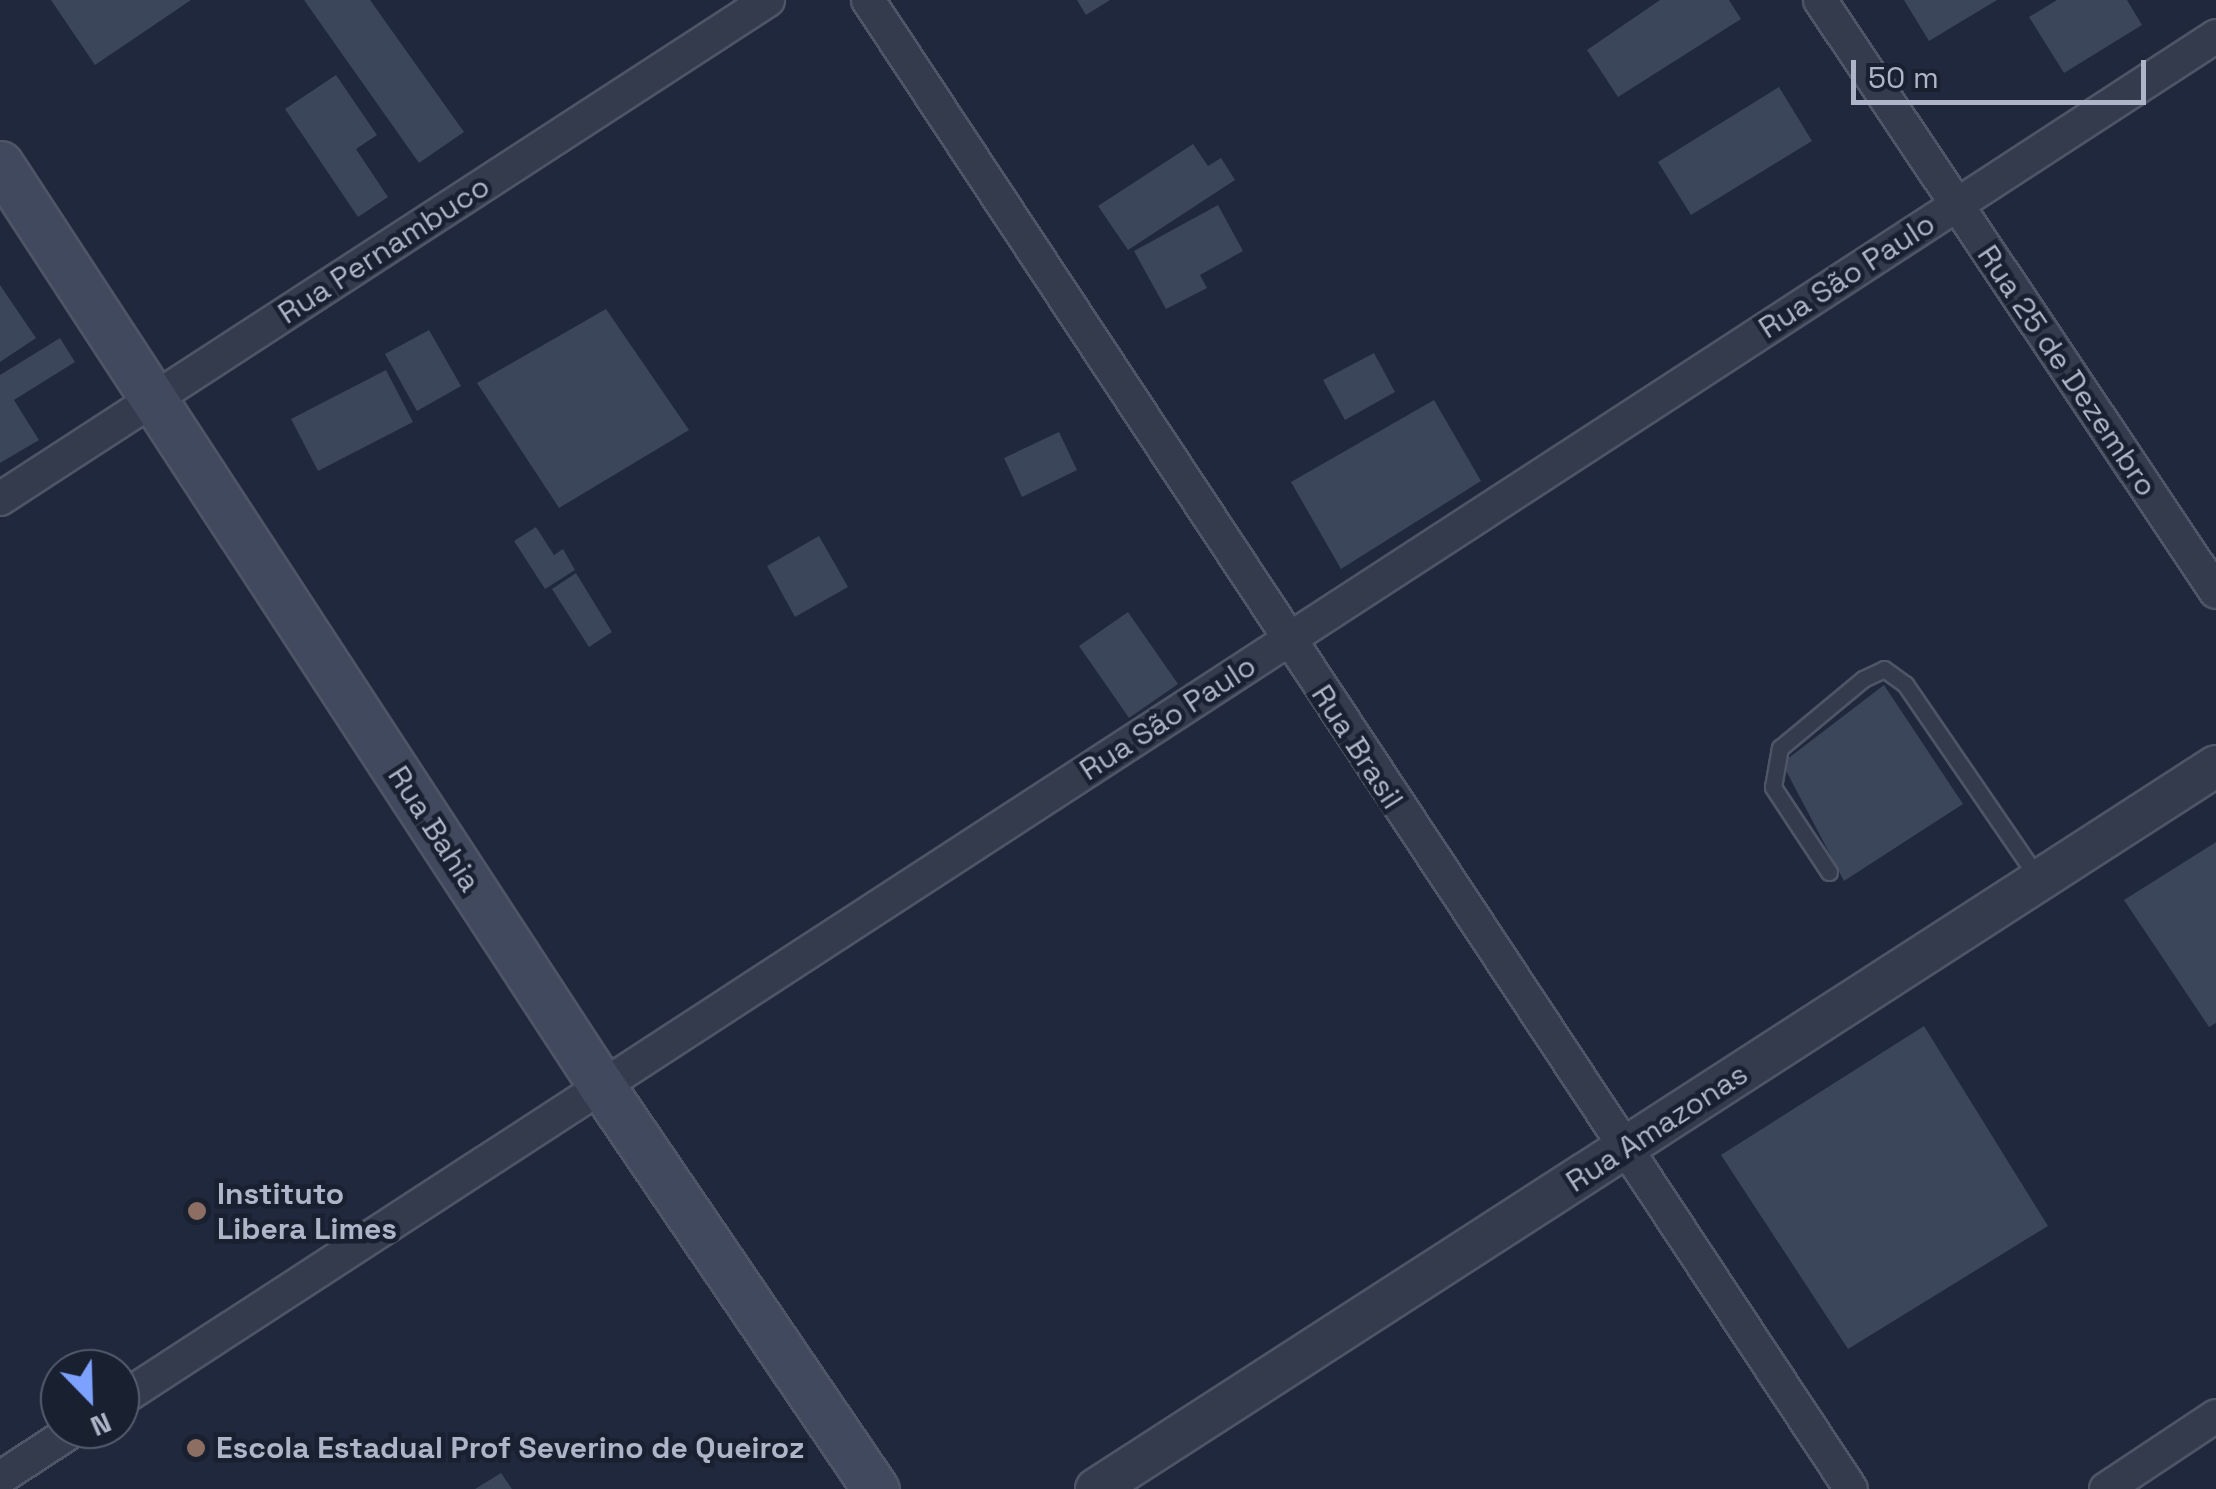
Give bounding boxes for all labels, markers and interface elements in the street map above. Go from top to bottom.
scale bar [1856,40,2151,102]
text: 50 m [1868,58,1939,97]
street label: Rua Pernambuco [272,168,496,332]
street label: Rua São Paulo [1752,206,1942,346]
street label: Rua 25 de Dezembro [1970,239,2164,503]
street label: Rua São Paulo [1073,648,1263,788]
street label: Rua Brasil [1304,678,1410,816]
street label: Rua Bahia [380,760,488,898]
street label: Rua Amazonas [1560,1056,1754,1200]
place label: Instituto Libera Limes [217,1176,397,1246]
marker: Instituto Libera Limes [186,1200,208,1222]
north arrow [40,1349,140,1449]
text: N [85,1405,117,1445]
place label: Escola Estadual Prof Severino de Queiroz [216,1430,804,1466]
marker: Escola Estadual Prof Severino de Queiroz [185,1437,207,1459]

